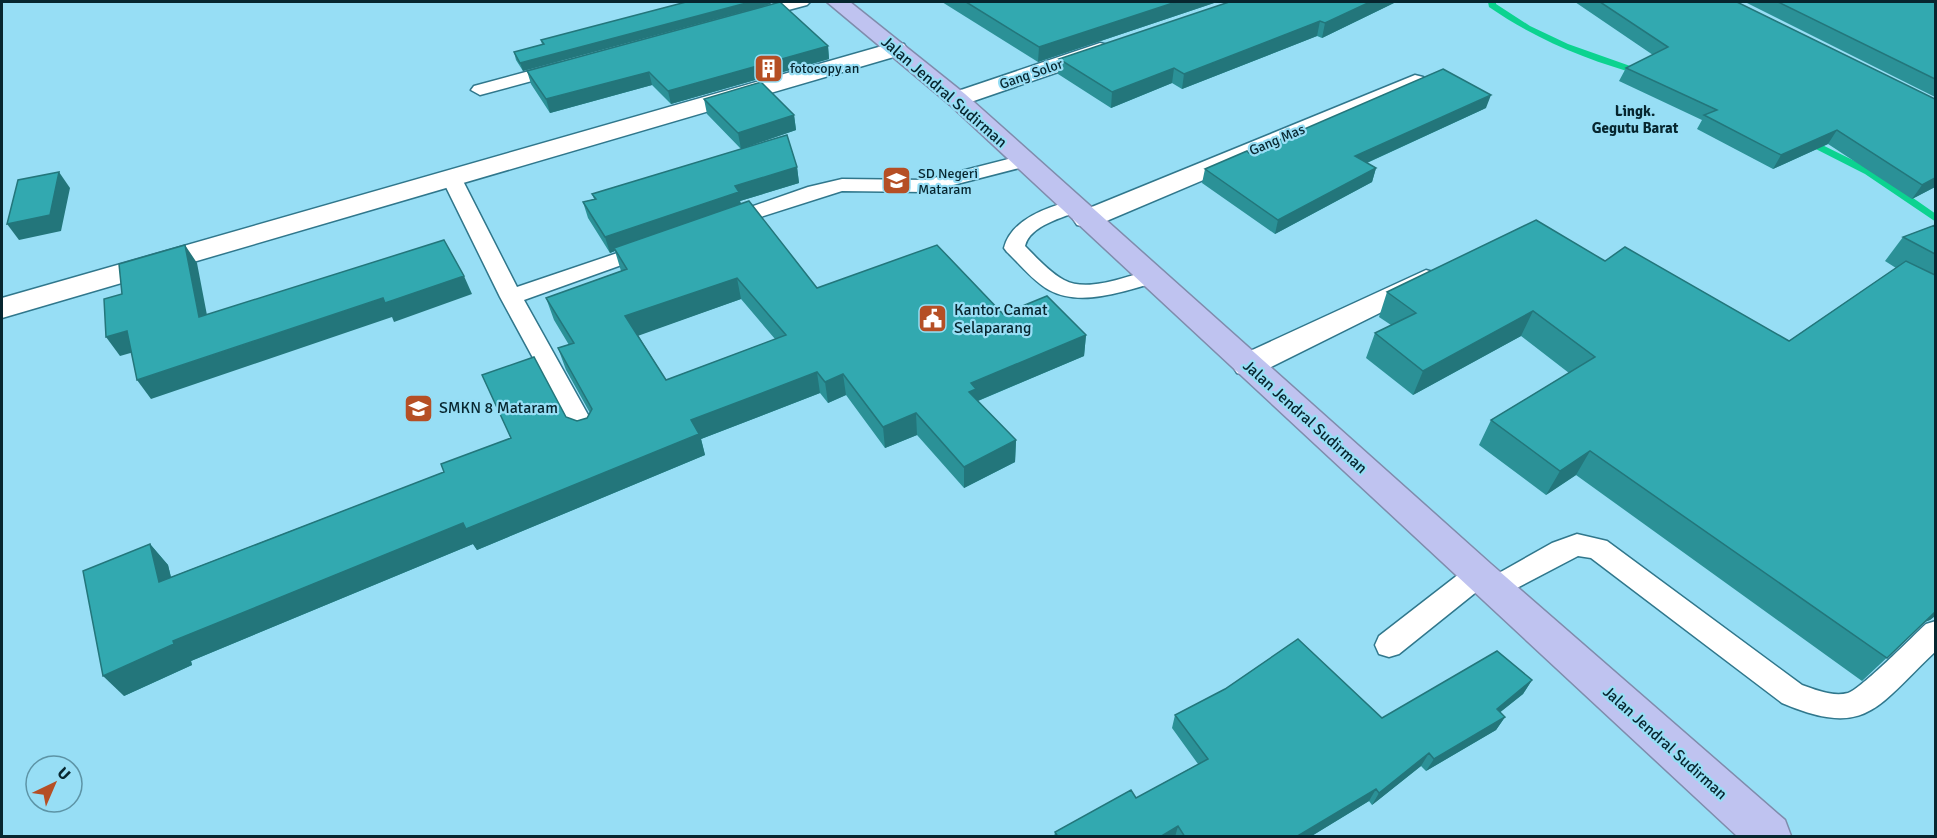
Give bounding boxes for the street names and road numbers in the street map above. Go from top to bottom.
street label: Jalan Jendral Sudirman [877,32,1011,152]
street label: Gang Solor [997,55,1066,93]
street label: Gang Mas [1247,121,1307,159]
street label: Jalan Jendral Sudirman [1239,356,1371,478]
street label: Jalan Jendral Sudirman [1599,682,1731,804]

